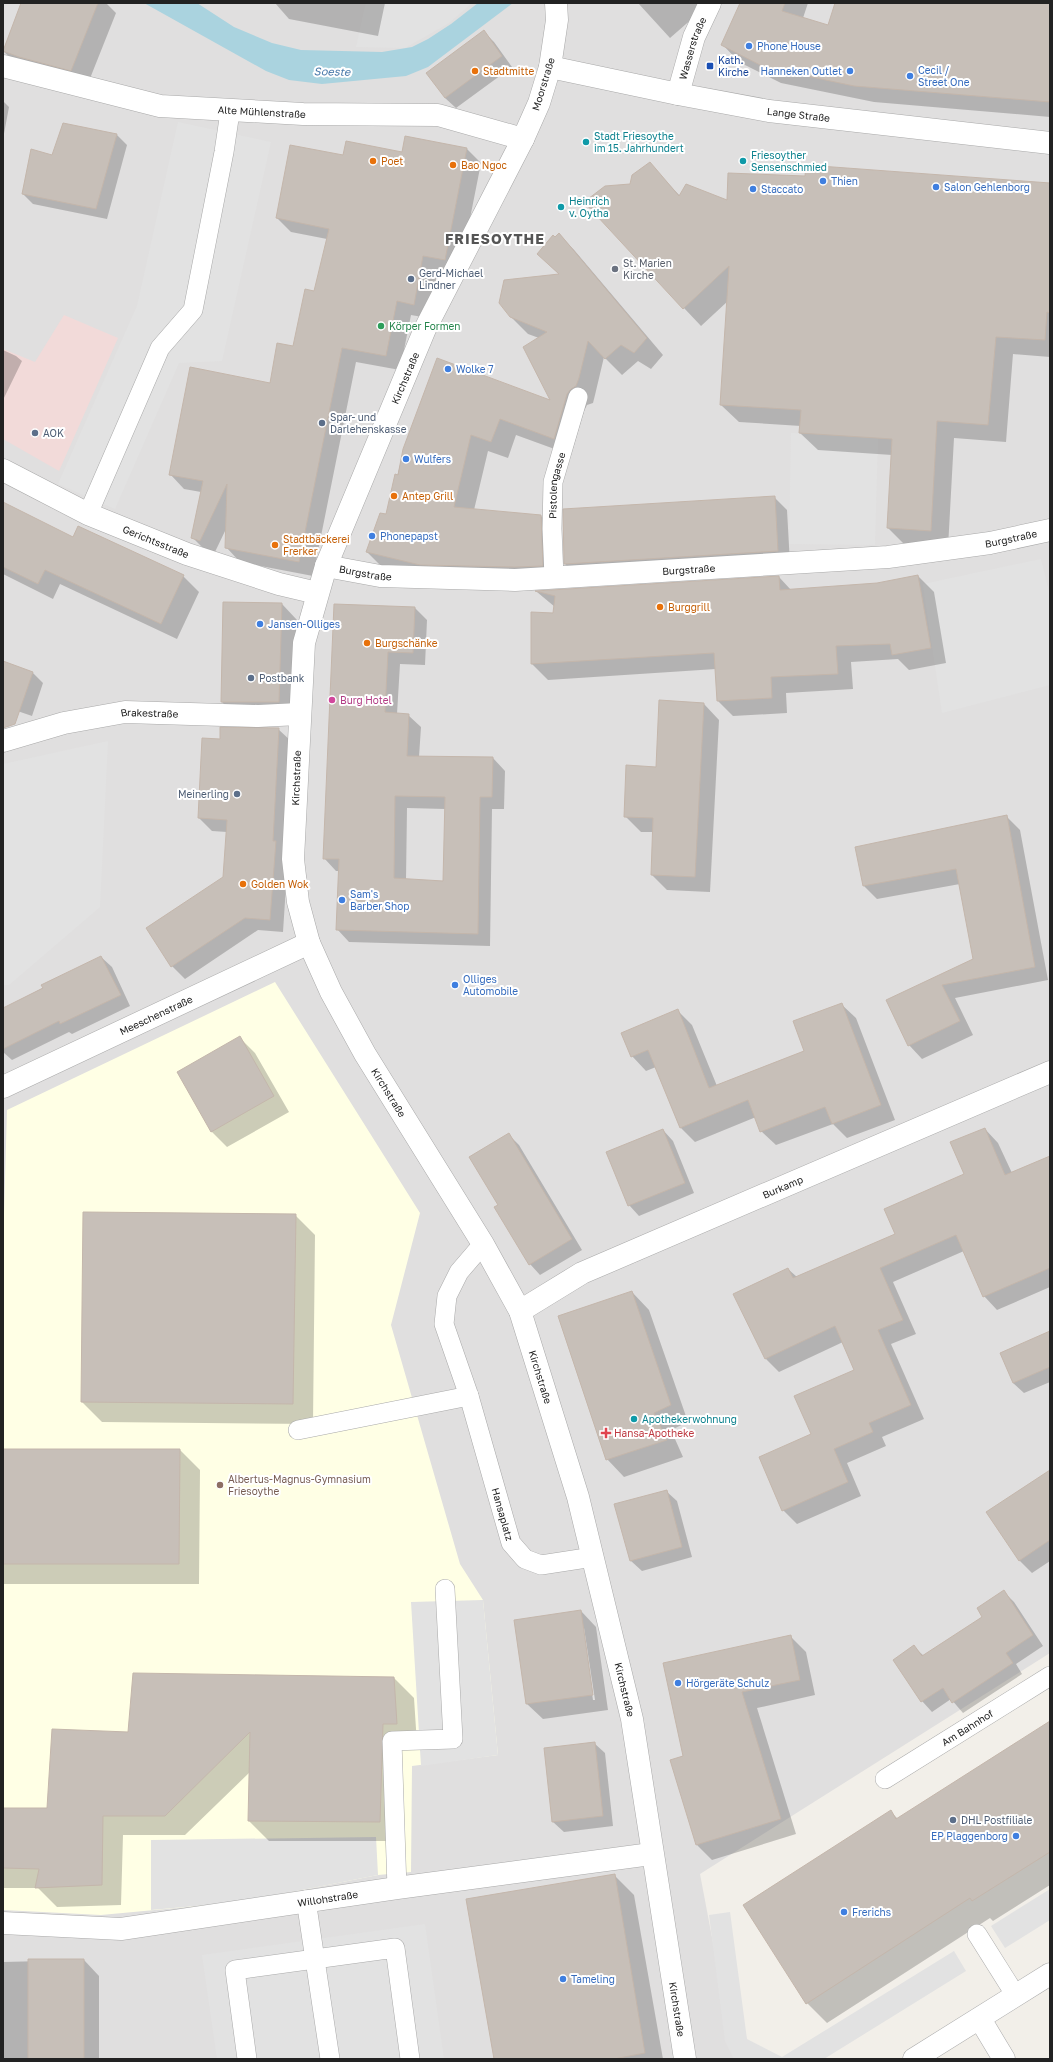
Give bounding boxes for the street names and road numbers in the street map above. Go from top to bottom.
street label: Wasserstraße [676,15,709,81]
street label: Moorstraße [529,56,557,112]
street label: Alte Mühlenstraße [217,103,306,120]
street label: Lange Straße [766,105,831,124]
street label: Kirchstraße [389,350,421,406]
street label: Pistolengasse [546,450,568,519]
street label: Gerichtsstraße [121,523,191,560]
street label: Burgstraße [984,527,1038,550]
street label: Burgstraße [662,562,716,577]
street label: Burgstraße [338,563,392,582]
street label: Brakestraße [120,706,179,720]
street label: Kirchstraße [289,750,303,806]
street label: Meeschenstraße [117,993,195,1037]
street label: Kirchstraße [369,1066,409,1119]
street label: Burkamp [760,1173,805,1201]
street label: Kirchstraße [527,1349,555,1405]
street label: Hansaplatz [489,1486,516,1542]
street label: Kirchstraße [612,1661,637,1718]
street label: Am Bahnhof [939,1707,996,1748]
street label: Willohstraße [296,1888,359,1909]
street label: Kirchstraße [667,1981,687,2038]

